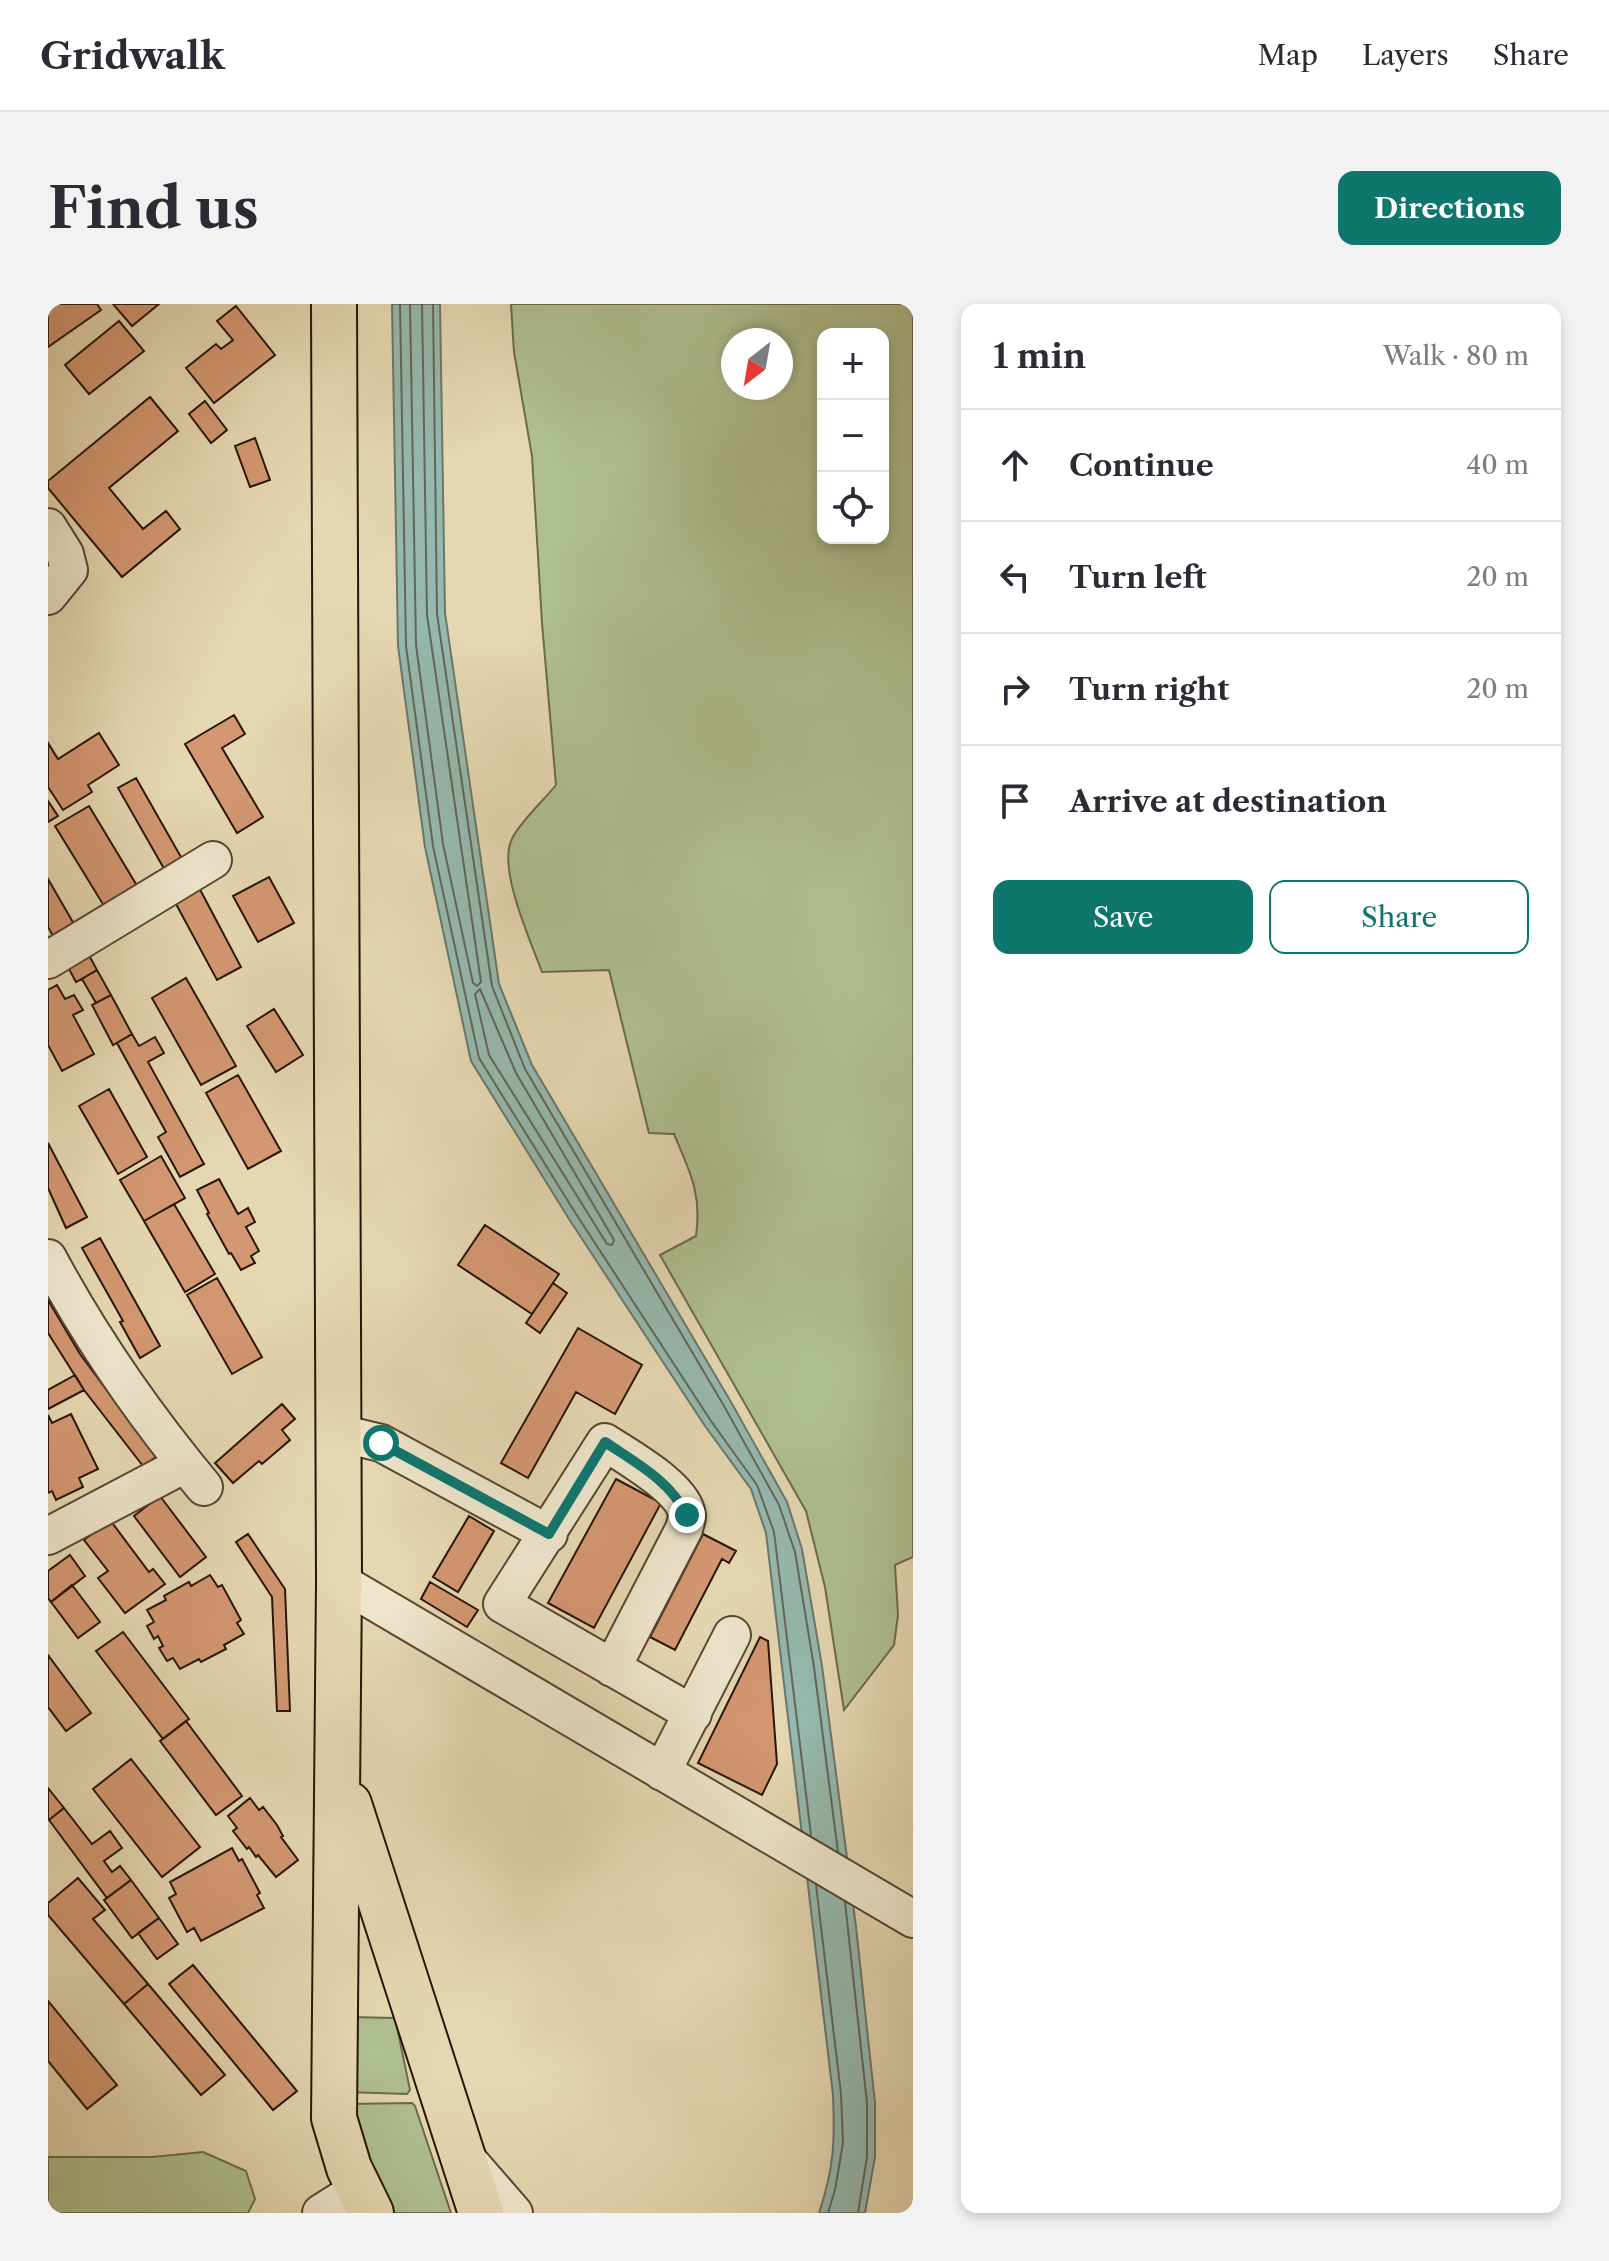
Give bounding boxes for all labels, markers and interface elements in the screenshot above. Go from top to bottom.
text: Gridwalk [40,32,225,79]
text: Map [1258,38,1318,72]
text: Layers [1362,38,1449,72]
text: Share [1493,38,1569,72]
button: Directions [1338,171,1561,245]
text: Find us [48,174,259,243]
north arrow [721,328,793,400]
map controls [817,328,889,544]
button: + [817,328,889,400]
text: 1 min [993,335,1086,377]
text: Walk · 80 m [1383,340,1529,372]
button: − [817,400,889,472]
icon: ahead [993,443,1037,487]
text: Continue [1069,447,1214,484]
text: 40 m [1466,449,1529,481]
button: locate [817,472,889,544]
icon: left [993,555,1037,599]
text: Turn left [1069,559,1206,596]
text: 20 m [1466,561,1529,593]
icon: right [993,667,1037,711]
text: Turn right [1069,671,1229,708]
text: 20 m [1466,673,1529,705]
icon: arrive [993,779,1037,823]
text: Arrive at destination [1069,783,1387,820]
button: Save [993,880,1253,954]
button: Share [1269,880,1529,954]
route start [363,1425,399,1461]
route end [669,1497,705,1533]

